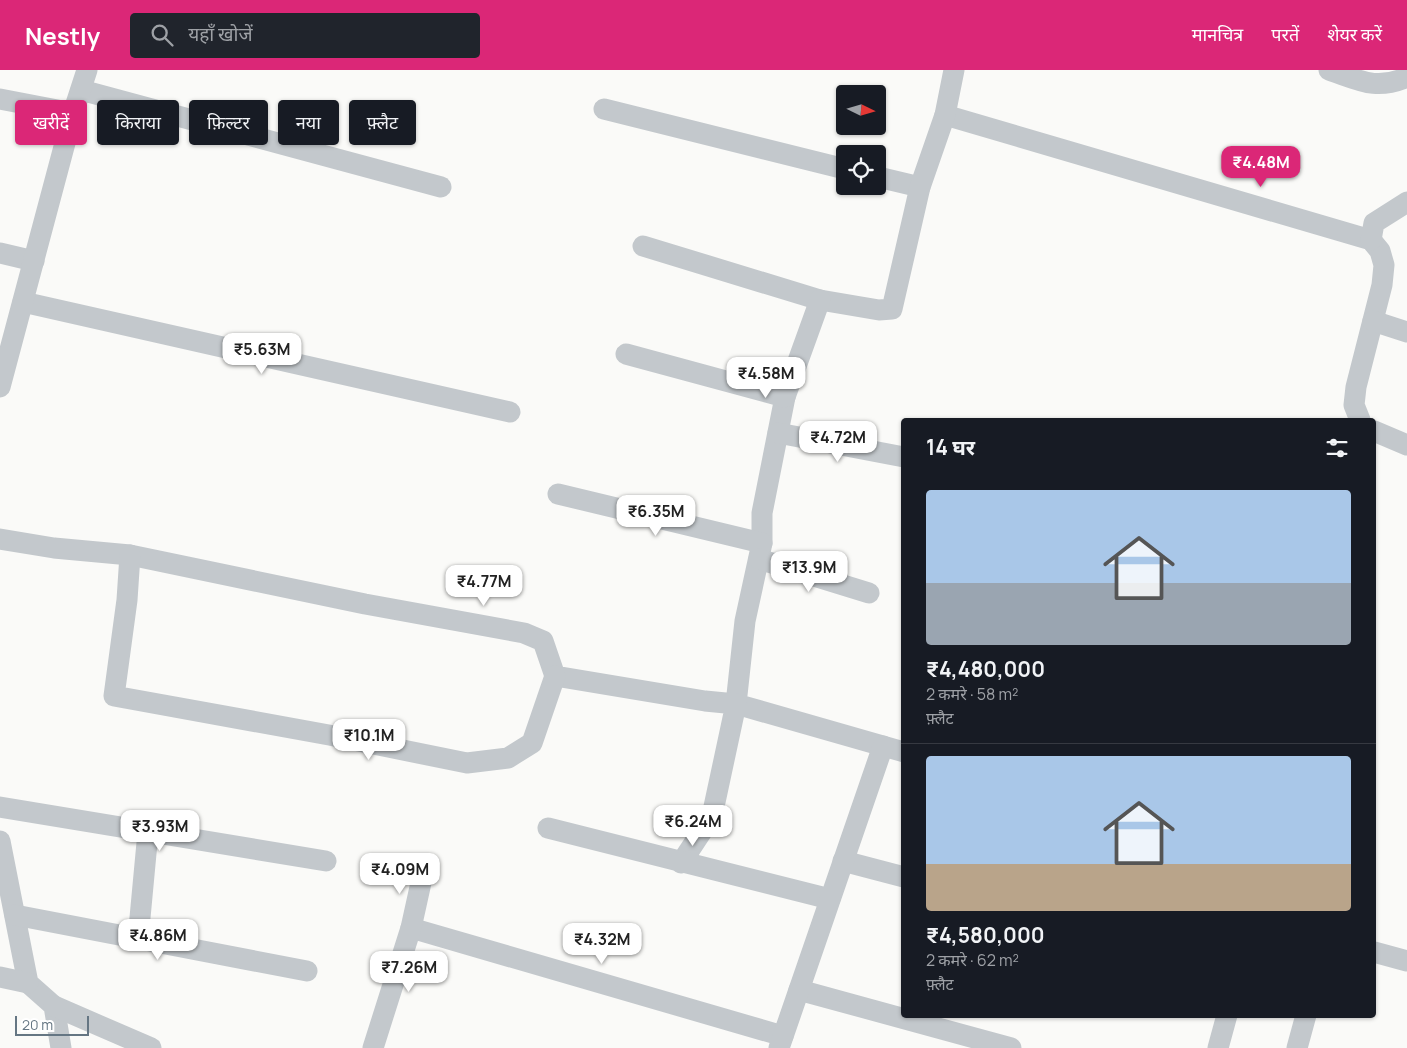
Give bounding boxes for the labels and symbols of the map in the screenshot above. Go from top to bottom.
north arrow [836,85,886,135]
pin: ₹4.48M [1220,146,1302,188]
pin: ₹5.63M [221,332,303,375]
pin: ₹4.58M [725,356,807,399]
pin: ₹4.72M [797,420,879,463]
pin: ₹6.35M [615,494,697,537]
pin: ₹13.9M [768,550,850,593]
pin: ₹4.77M [443,564,525,607]
pin: ₹10.1M [328,718,410,761]
pin: ₹6.24M [652,804,734,847]
pin: ₹3.93M [119,810,201,852]
pin: ₹4.09M [359,852,441,895]
pin: ₹4.86M [117,918,199,961]
pin: ₹4.32M [561,922,643,965]
pin: ₹7.26M [368,950,450,993]
scale bar [15,1013,89,1036]

